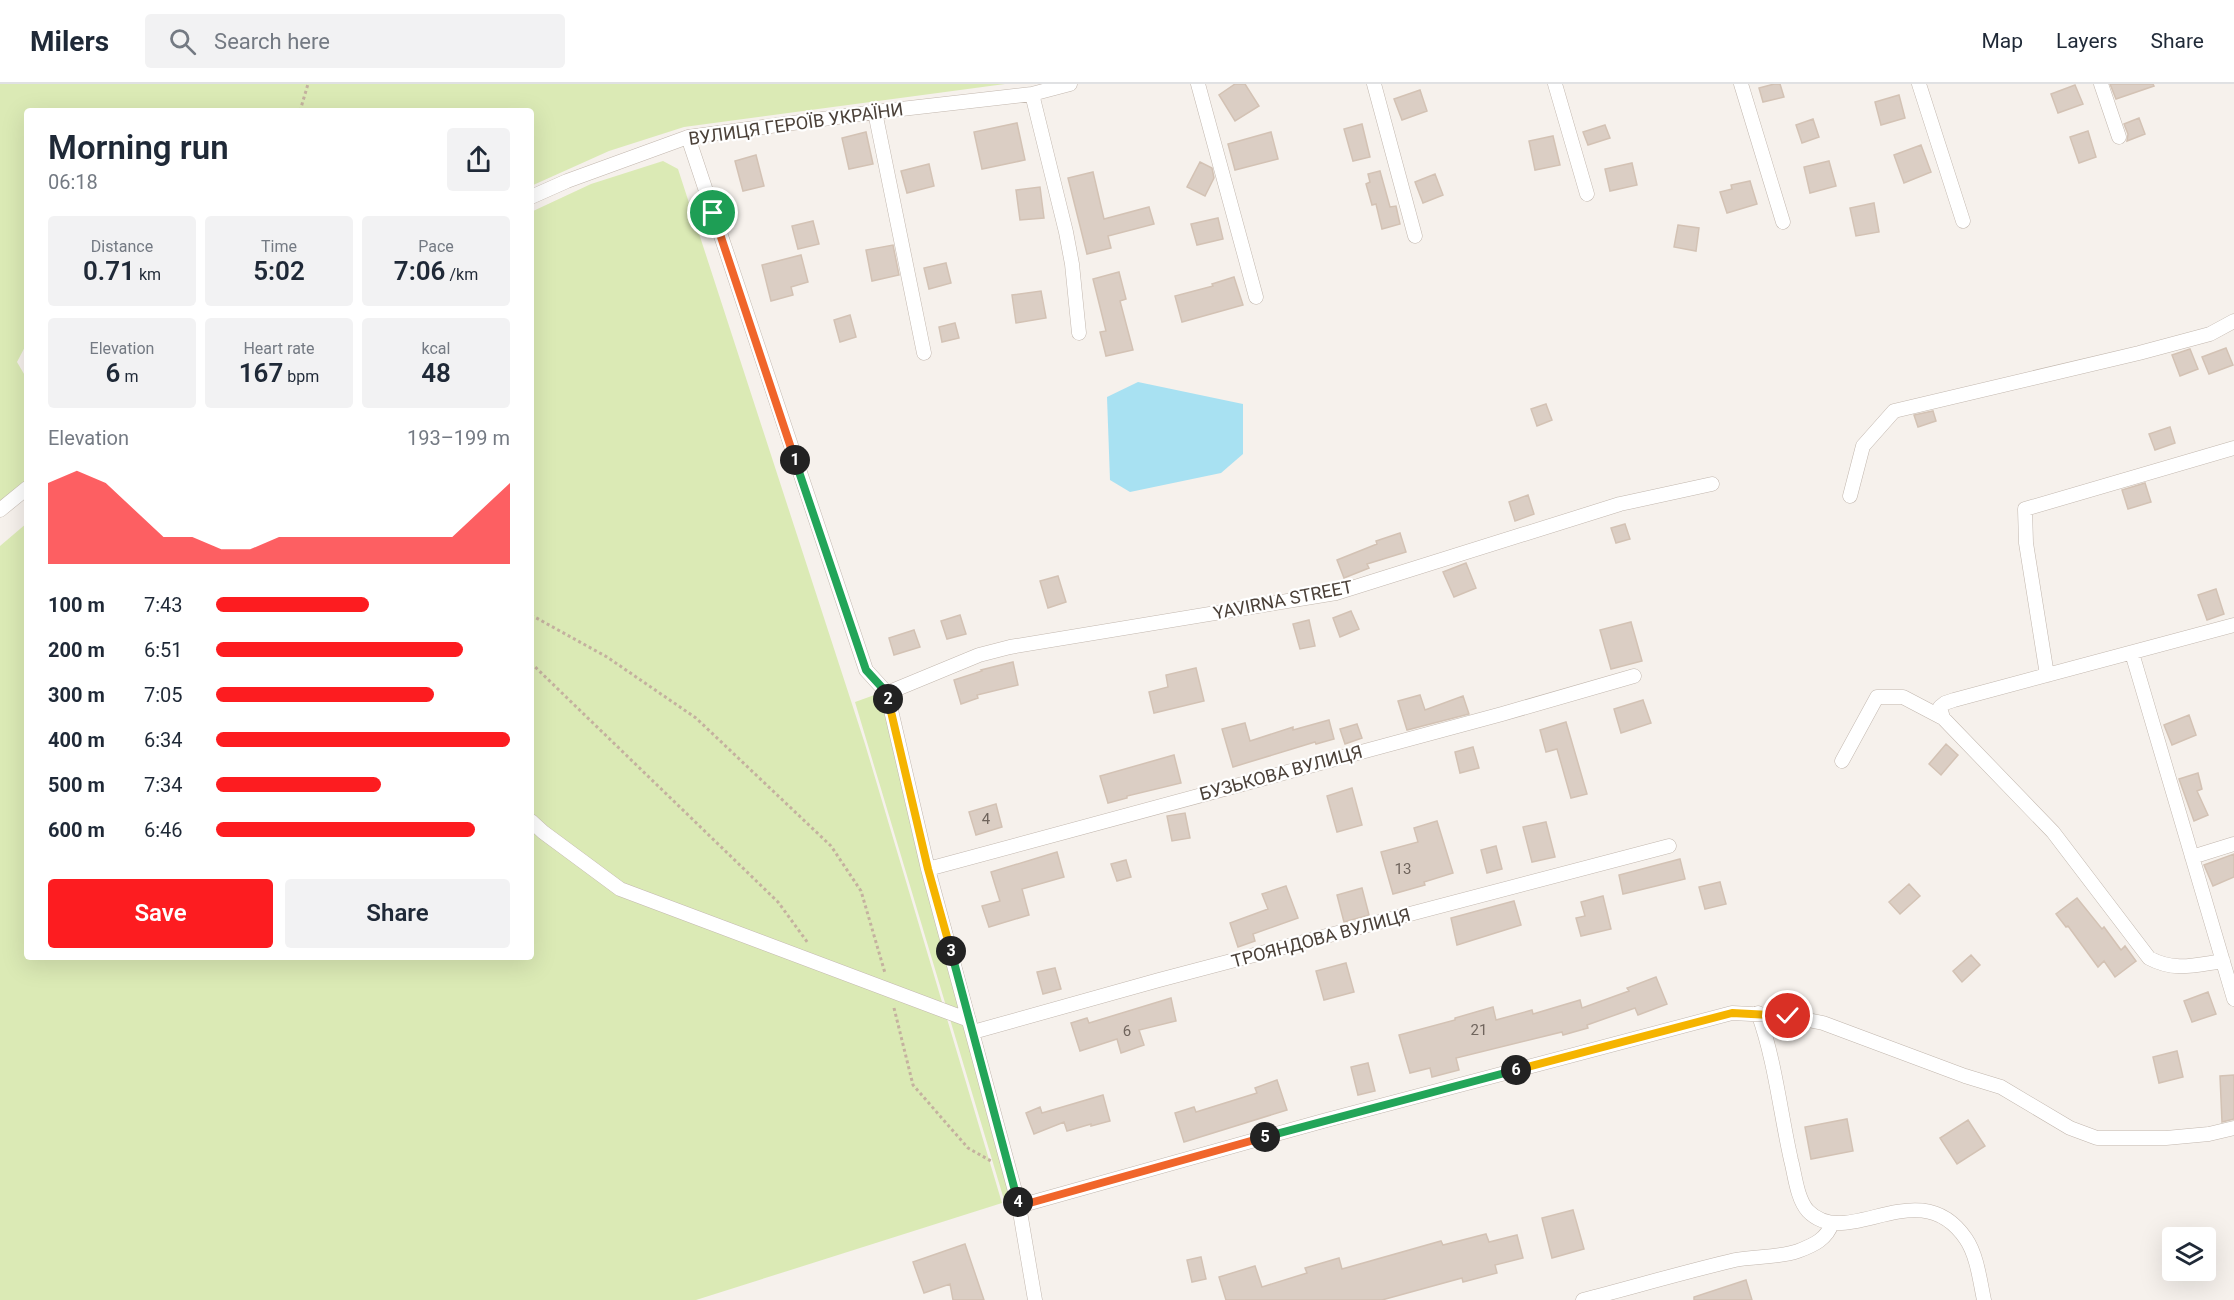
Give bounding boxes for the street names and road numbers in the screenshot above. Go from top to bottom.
street label: ВУЛИЦЯ ГЕРОЇВ УКРАЇНИ [687,98,905,149]
street label: YAVIRNA STREET [1211,576,1355,623]
street label: БУЗЬКОВА ВУЛИЦЯ [1197,741,1365,804]
street label: ТРОЯНДОВА ВУЛИЦЯ [1229,904,1413,972]

